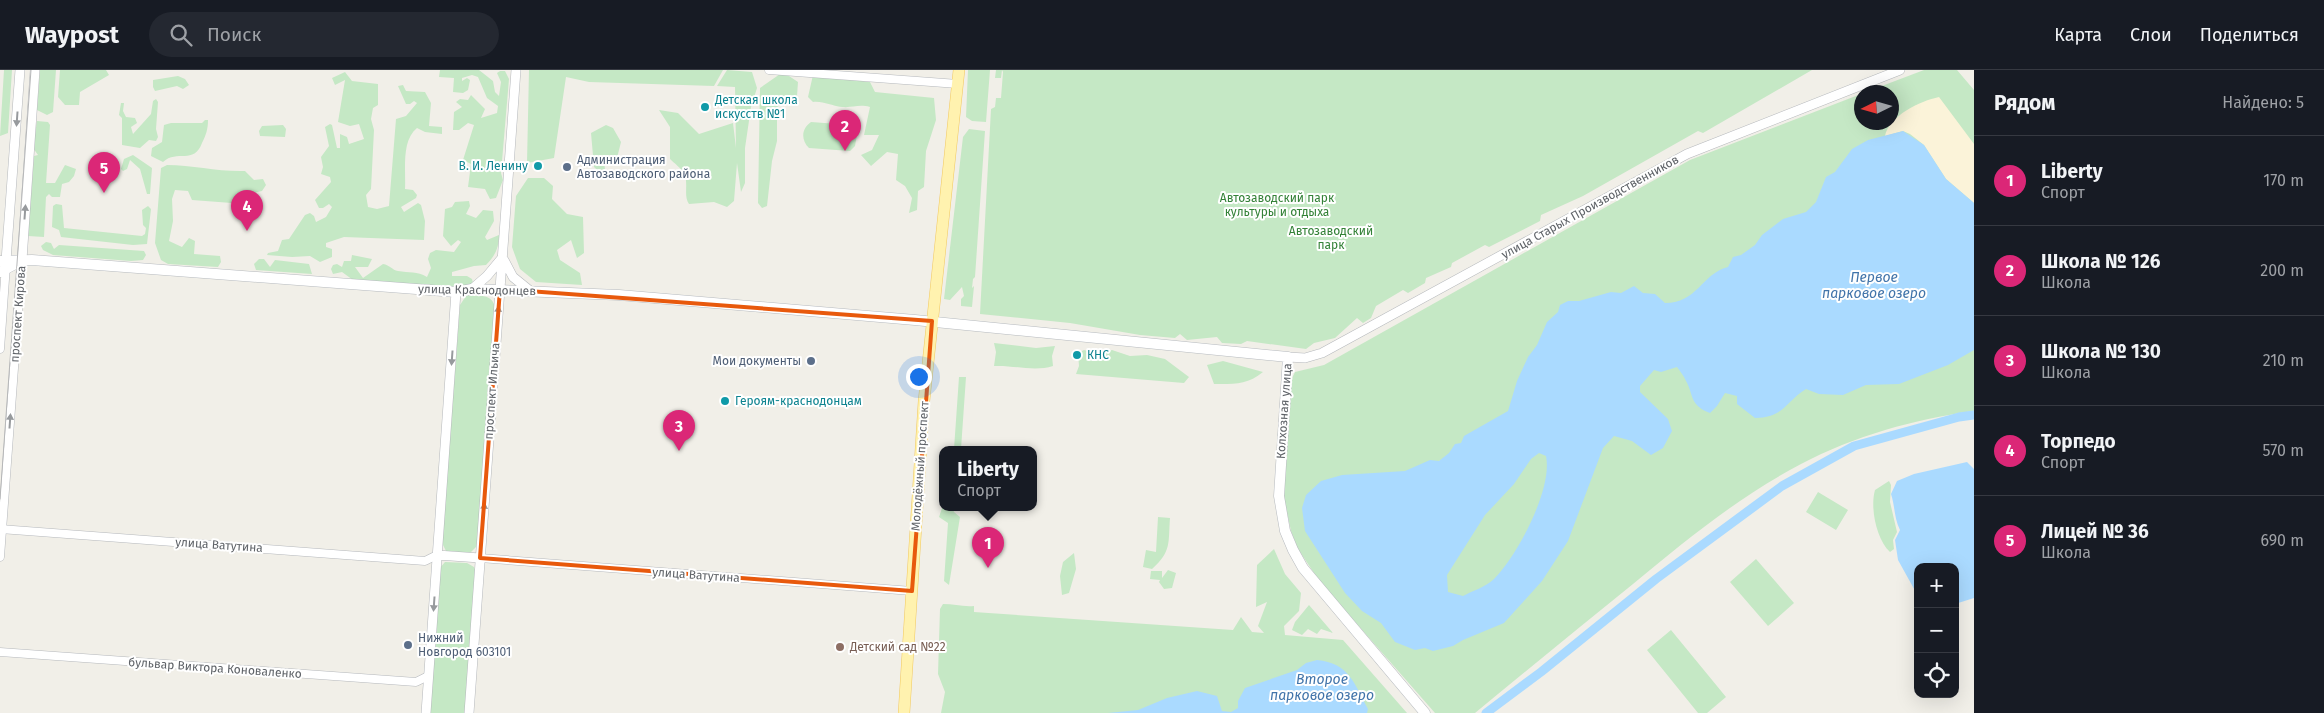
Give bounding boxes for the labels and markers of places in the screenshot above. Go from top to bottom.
place label: Детская школа искусств №1 [714,93,798,121]
marker: Детская школа искусств №1 [699,101,711,113]
pin: 2 [829,110,861,151]
pin: 5 [88,152,120,193]
place label: Администрация Автозаводского района [577,153,710,181]
place label: В. И. Ленину [459,159,528,173]
marker: В. И. Ленину [532,160,544,172]
marker: Администрация Автозаводского района [561,161,573,173]
pin: 4 [231,190,263,231]
place label: КНС [1087,348,1109,362]
marker: КНС [1071,349,1083,361]
place label: Мои документы [713,354,801,368]
marker: Мои документы [805,355,817,367]
place label: Героям-краснодонцам [735,394,862,408]
marker: Героям-краснодонцам [719,395,731,407]
pin: 3 [663,410,695,451]
pin: 1 [972,527,1004,568]
place label: Нижний Новгород 603101 [418,631,511,659]
marker: Нижний Новгород 603101 [402,639,414,651]
place label: Детский сад №22 [849,640,946,654]
marker: Детский сад №22 [834,641,846,653]

